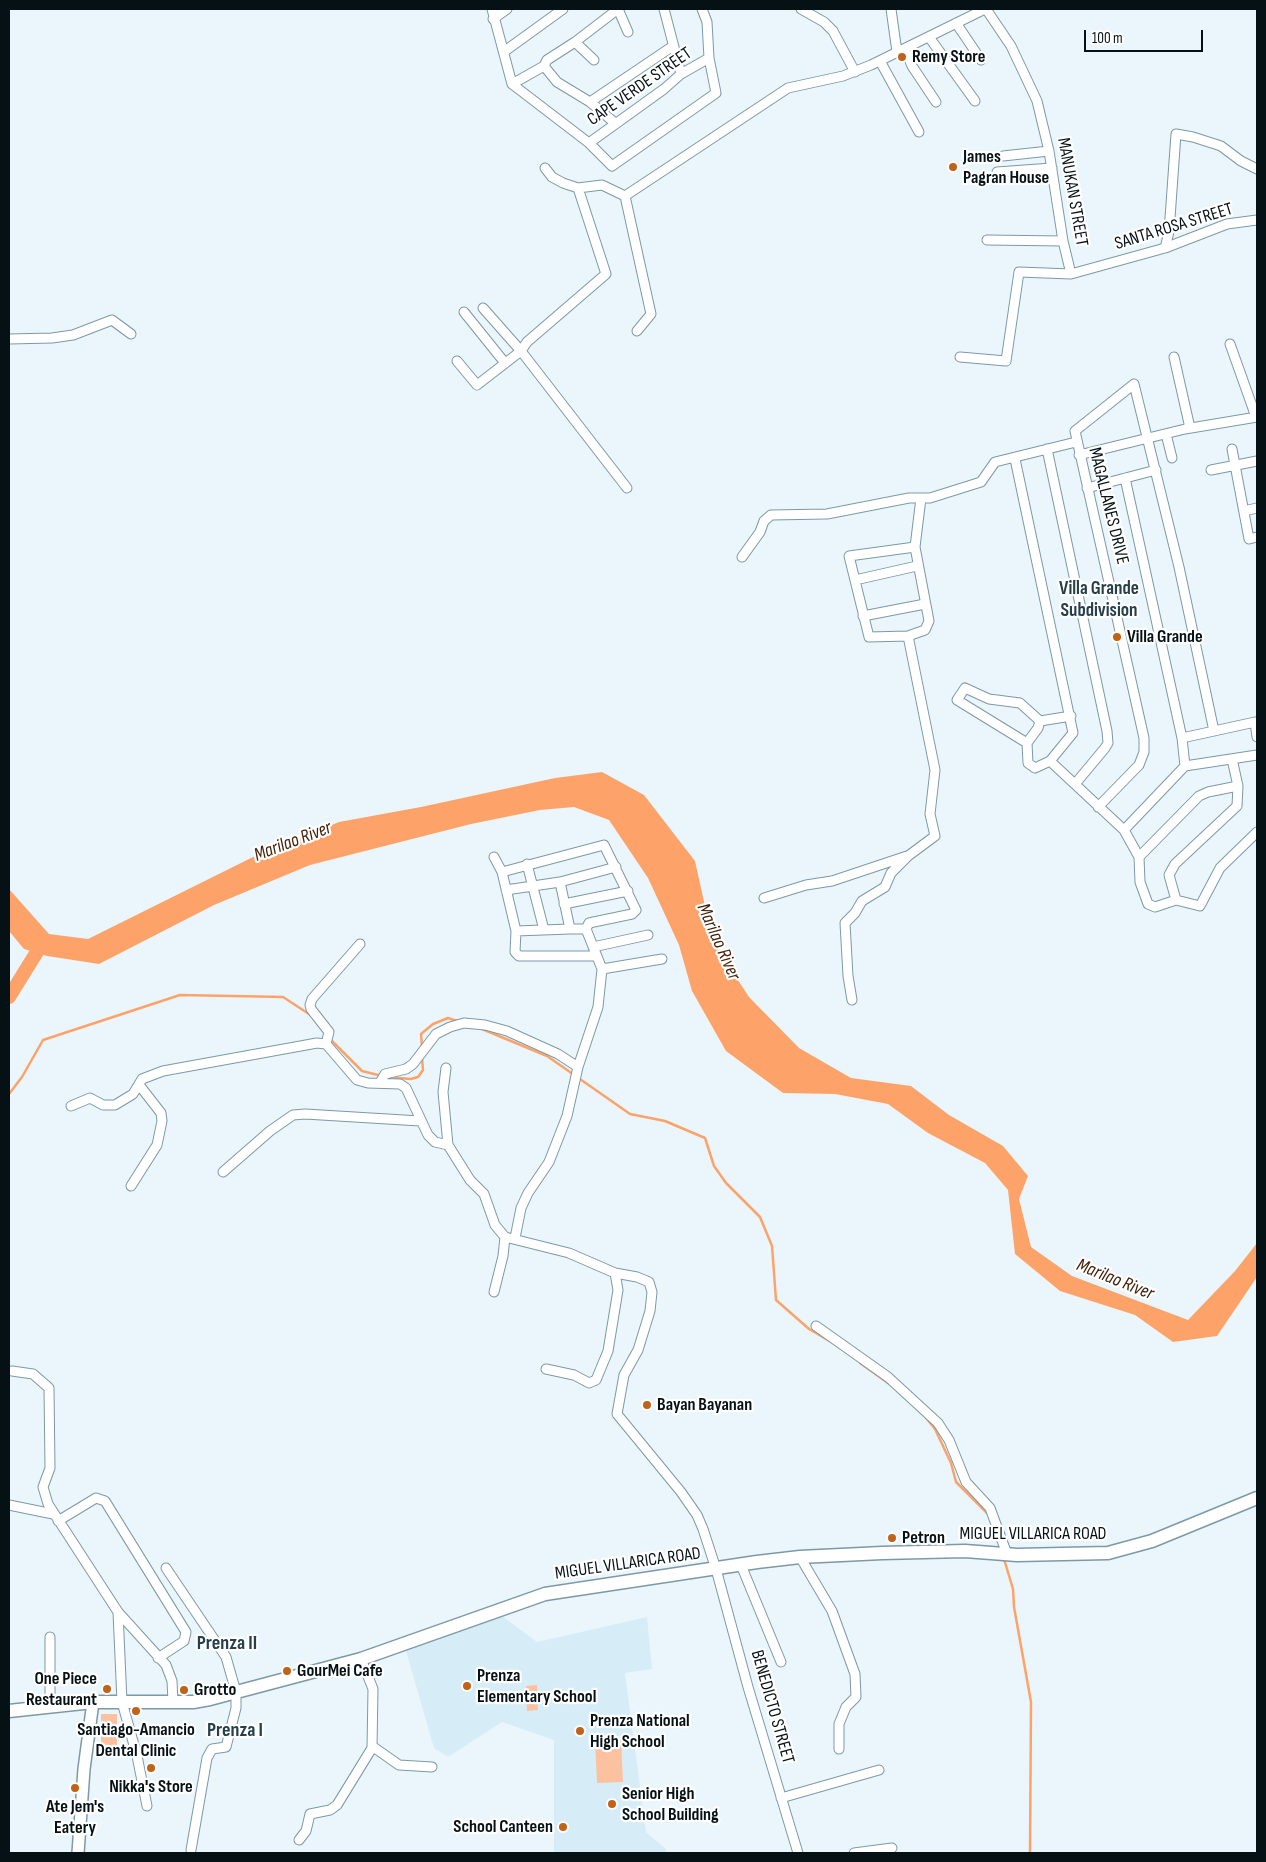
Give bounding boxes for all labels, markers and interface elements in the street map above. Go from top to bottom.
scale bar [1086,20,1205,52]
text: 100 m [1092,29,1123,48]
street label: CAPE VERDE STREET [584,43,696,131]
place label: Remy Store [912,46,985,68]
marker: Remy Store [896,51,908,63]
street label: MANUKAN STREET [1052,136,1092,248]
place label: James Pagran House [963,146,1049,188]
marker: James Pagran House [947,161,959,173]
street label: SANTA ROSA STREET [1112,199,1236,255]
street label: MAGALLANES DRIVE [1083,445,1133,567]
district label: Villa Grande Subdivision [1059,578,1139,622]
place label: Villa Grande [1127,626,1203,648]
marker: Villa Grande [1111,631,1123,643]
water label: Marilao River [251,817,335,867]
water label: Marilao River [691,900,745,984]
water label: Marilao River [1073,1254,1157,1306]
place label: Bayan Bayanan [657,1394,752,1416]
marker: Bayan Bayanan [641,1399,653,1411]
street label: MIGUEL VILLARICA ROAD [960,1523,1106,1545]
place label: Petron [902,1527,945,1549]
marker: Petron [886,1532,898,1544]
street label: MIGUEL VILLARICA ROAD [554,1543,702,1585]
district label: Prenza II [197,1632,257,1656]
street label: BENEDICTO STREET [745,1648,799,1766]
place label: GourMei Cafe [297,1660,383,1682]
marker: GourMei Cafe [281,1665,293,1677]
place label: Prenza Elementary School [477,1665,596,1708]
place label: One Piece Restaurant [26,1668,97,1710]
place label: Grotto [194,1679,236,1701]
marker: Prenza Elementary School [461,1680,473,1692]
marker: One Piece Restaurant [101,1683,113,1695]
marker: Grotto [178,1684,190,1696]
marker: Santiago-Amancio Dental Clinic [130,1705,142,1717]
place label: Prenza National High School [590,1710,690,1752]
place label: Santiago-Amancio Dental Clinic [77,1719,195,1762]
district label: Prenza I [207,1719,263,1743]
marker: Prenza National High School [574,1725,586,1737]
marker: Nikka's Store [145,1762,157,1774]
place label: Nikka's Store [109,1776,193,1798]
marker: Ate Jem's Eatery [69,1782,81,1794]
place label: Senior High School Building [622,1783,719,1826]
place label: Ate Jem's Eatery [46,1796,104,1838]
marker: Senior High School Building [606,1798,618,1810]
place label: School Canteen [453,1816,553,1838]
marker: School Canteen [557,1821,569,1833]

